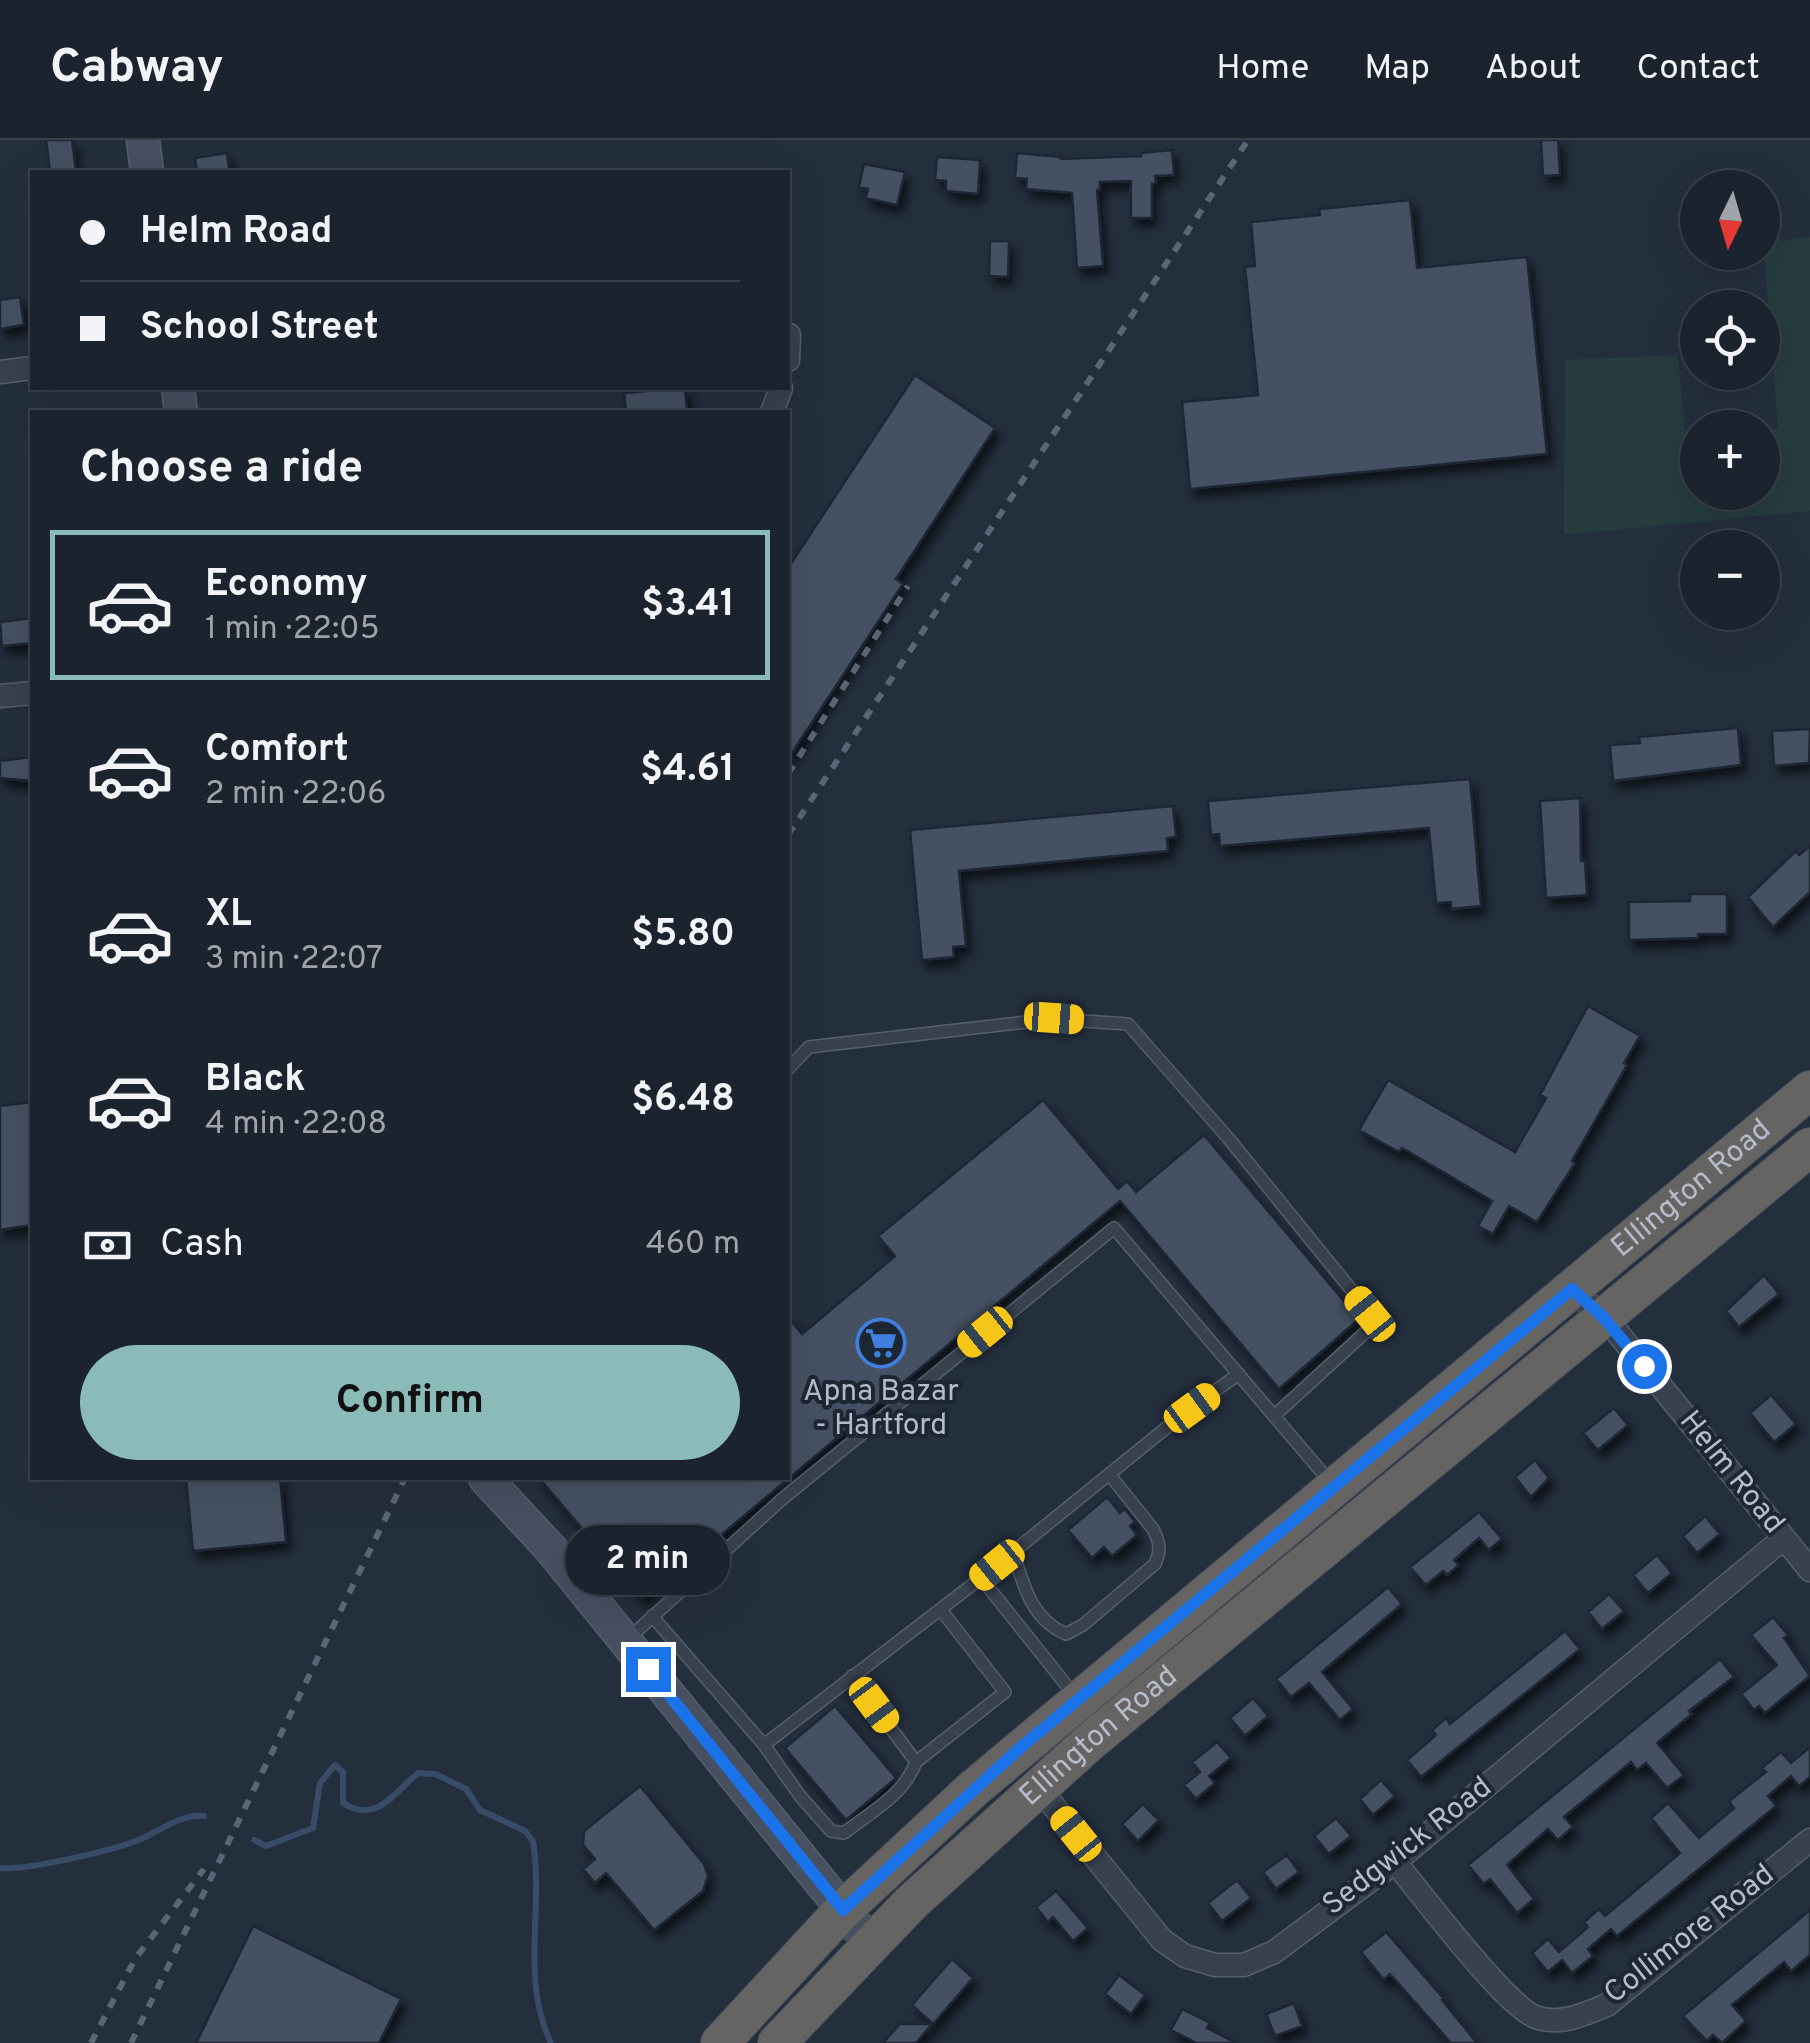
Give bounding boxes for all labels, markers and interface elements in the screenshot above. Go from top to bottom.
text: Cabway [50,39,224,99]
text: Home [1216,47,1309,91]
text: Map [1364,47,1430,91]
text: About [1485,47,1581,91]
text: Contact [1636,47,1760,91]
north arrow [1680,170,1780,270]
map controls [1680,170,1780,630]
text: Helm Road [140,208,332,257]
button: locate [1680,290,1780,390]
text: School Street [140,304,379,353]
button: + [1680,410,1780,510]
text: Choose a ride [80,441,363,498]
button: − [1680,530,1780,630]
icon: car [85,560,175,650]
text: Economy [205,561,367,610]
text: $3.41 [641,581,735,630]
text: 1 min · 22:05 [205,610,380,650]
icon: car [85,725,175,815]
text: Comfort [205,726,349,775]
text: $4.61 [640,746,735,795]
text: 2 min · 22:06 [205,775,386,815]
icon: car [85,890,175,980]
text: XL [205,891,252,940]
text: $5.80 [631,911,735,960]
text: 3 min · 22:07 [205,940,383,980]
car [1023,1001,1085,1035]
icon: car [85,1055,175,1145]
text: Black [205,1056,305,1105]
text: $6.48 [631,1076,735,1125]
text: 4 min · 22:08 [205,1105,387,1145]
street label: Ellington Road [1604,1112,1779,1266]
icon: cash [80,1218,135,1273]
text: Cash [160,1221,244,1270]
text: 460 m [646,1225,740,1265]
car [1339,1281,1401,1347]
car [952,1301,1018,1363]
supermarket icon: Apna Bazar - Hartford [855,1317,907,1369]
route start [1622,1344,1667,1389]
button: Confirm [80,1345,740,1460]
place label: Apna Bazar - Hartford [803,1374,959,1445]
car [1159,1378,1225,1438]
street label: Helm Road [1670,1404,1792,1542]
callout: 2 min [566,1524,730,1594]
car [964,1534,1030,1596]
text: 2 min [606,1540,689,1580]
route end [626,1647,671,1692]
street label: Ellington Road [1012,1658,1185,1814]
car [844,1672,904,1738]
street label: Sedgwick Road [1316,1770,1500,1924]
car [1045,1801,1107,1867]
street label: Collimore Road [1598,1857,1782,2013]

